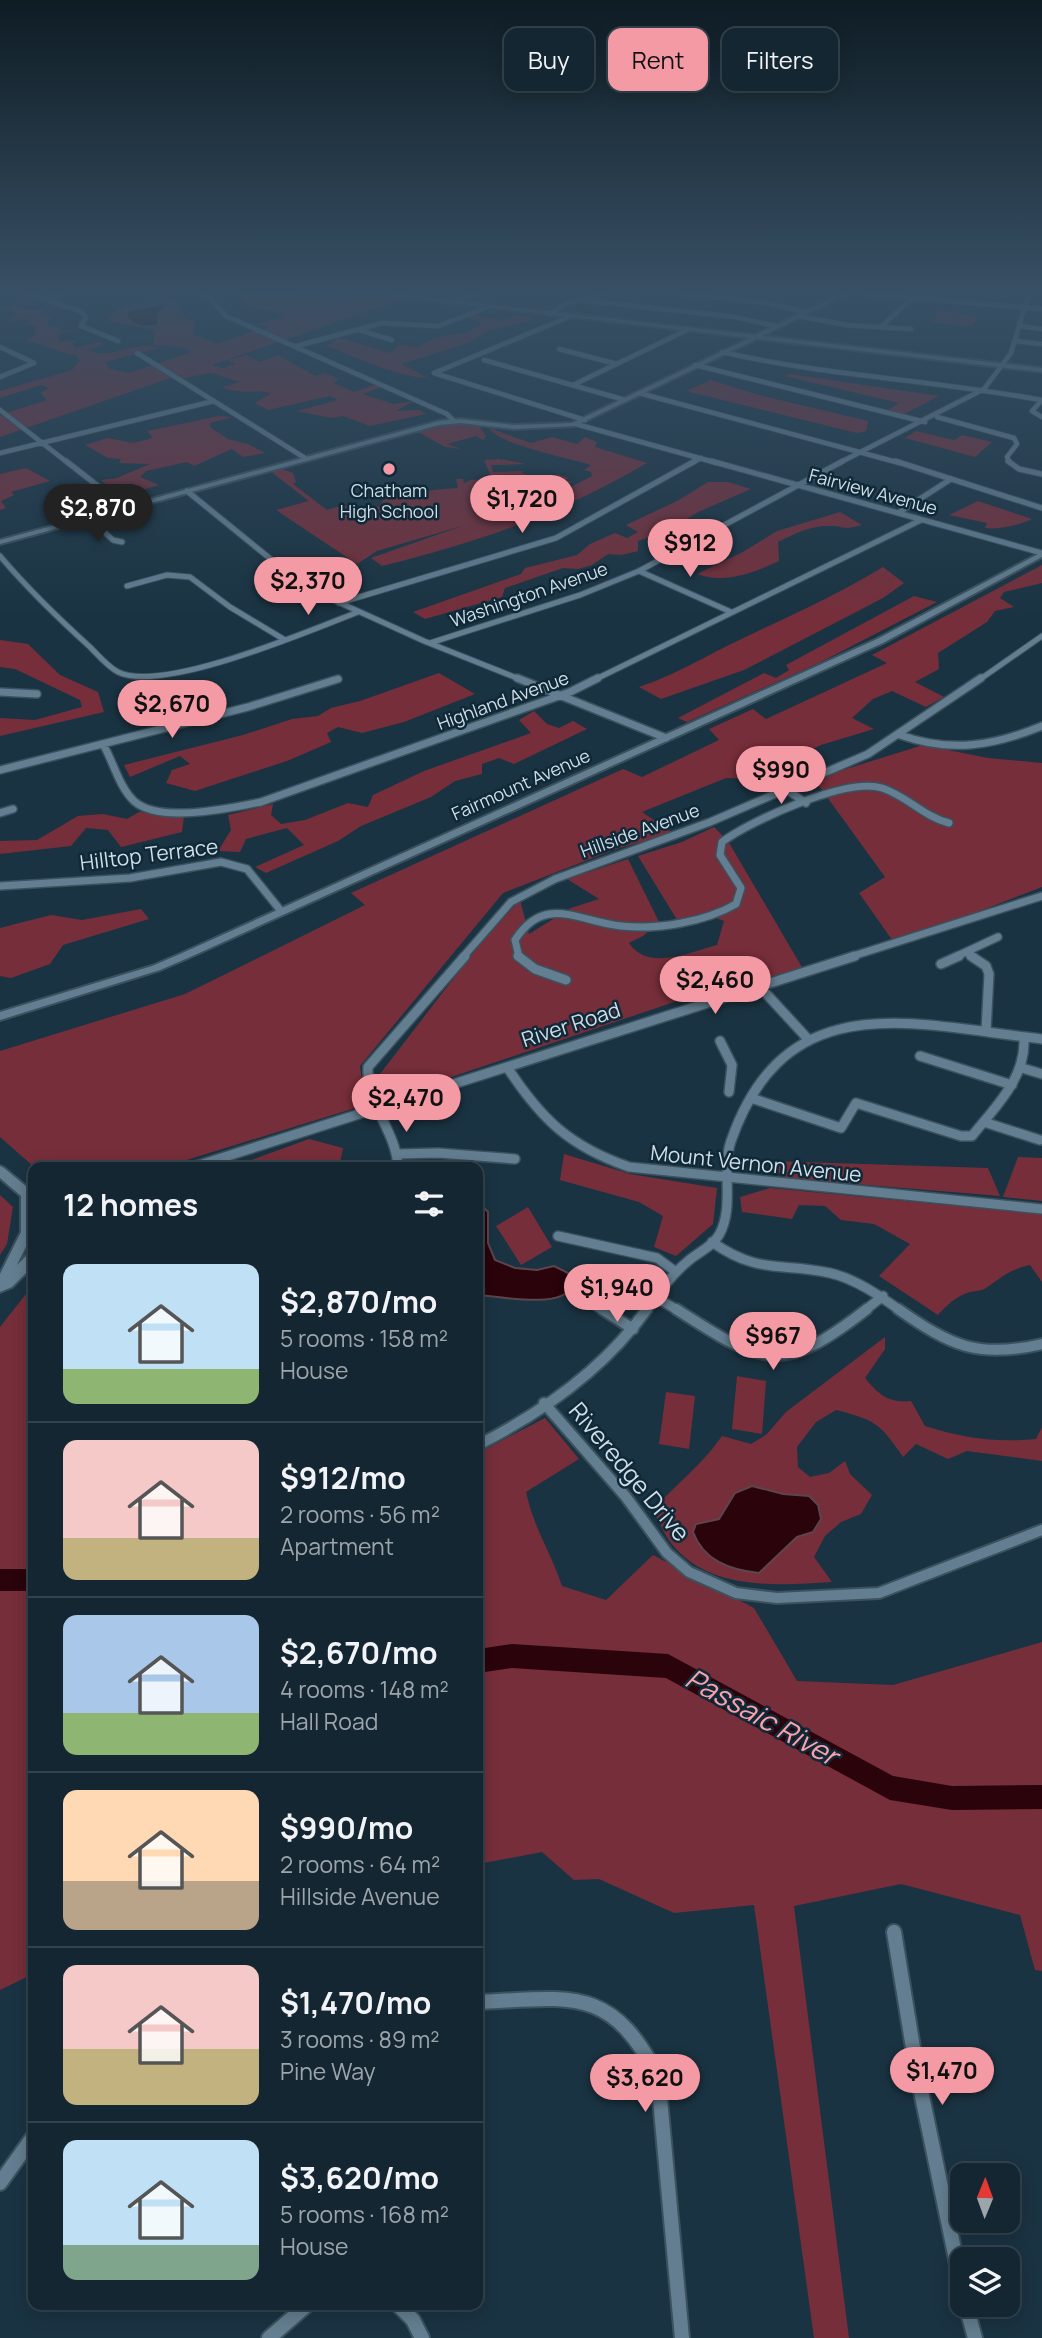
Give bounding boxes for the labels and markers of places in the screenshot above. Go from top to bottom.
marker: Chatham High School [381,461,397,477]
pin: $1,720 [465,476,579,535]
place label: Chatham High School [340,478,438,523]
pin: $2,870 [41,484,155,544]
pin: $912 [649,520,731,579]
pin: $2,370 [251,558,365,617]
pin: $2,670 [115,680,229,740]
pin: $990 [740,746,822,806]
pin: $2,460 [658,956,772,1016]
pin: $2,470 [349,1074,463,1134]
pin: $1,940 [560,1264,674,1324]
pin: $967 [732,1312,814,1372]
pin: $1,470 [885,2048,999,2107]
pin: $3,620 [588,2054,702,2114]

